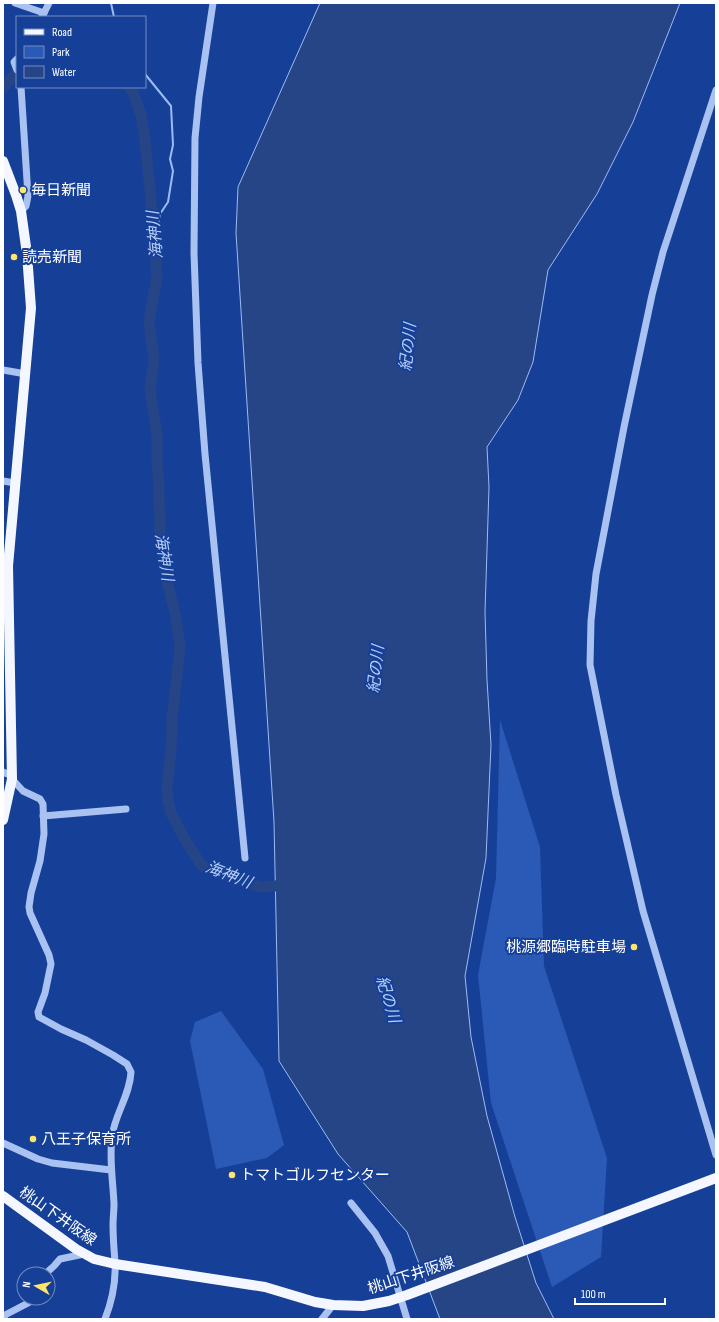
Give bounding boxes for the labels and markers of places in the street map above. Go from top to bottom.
place label: 毎日新聞 [31,181,91,200]
marker: 毎日新聞 [18,185,28,195]
place label: 読売新聞 [22,248,82,267]
marker: 読売新聞 [9,252,19,262]
place label: 桃源郷臨時駐車場 [506,938,626,957]
marker: 桃源郷臨時駐車場 [629,942,639,952]
place label: 八王子保育所 [41,1130,131,1149]
marker: 八王子保育所 [28,1134,38,1144]
place label: トマトゴルフセンター [240,1166,390,1185]
marker: トマトゴルフセンター [227,1170,237,1180]

